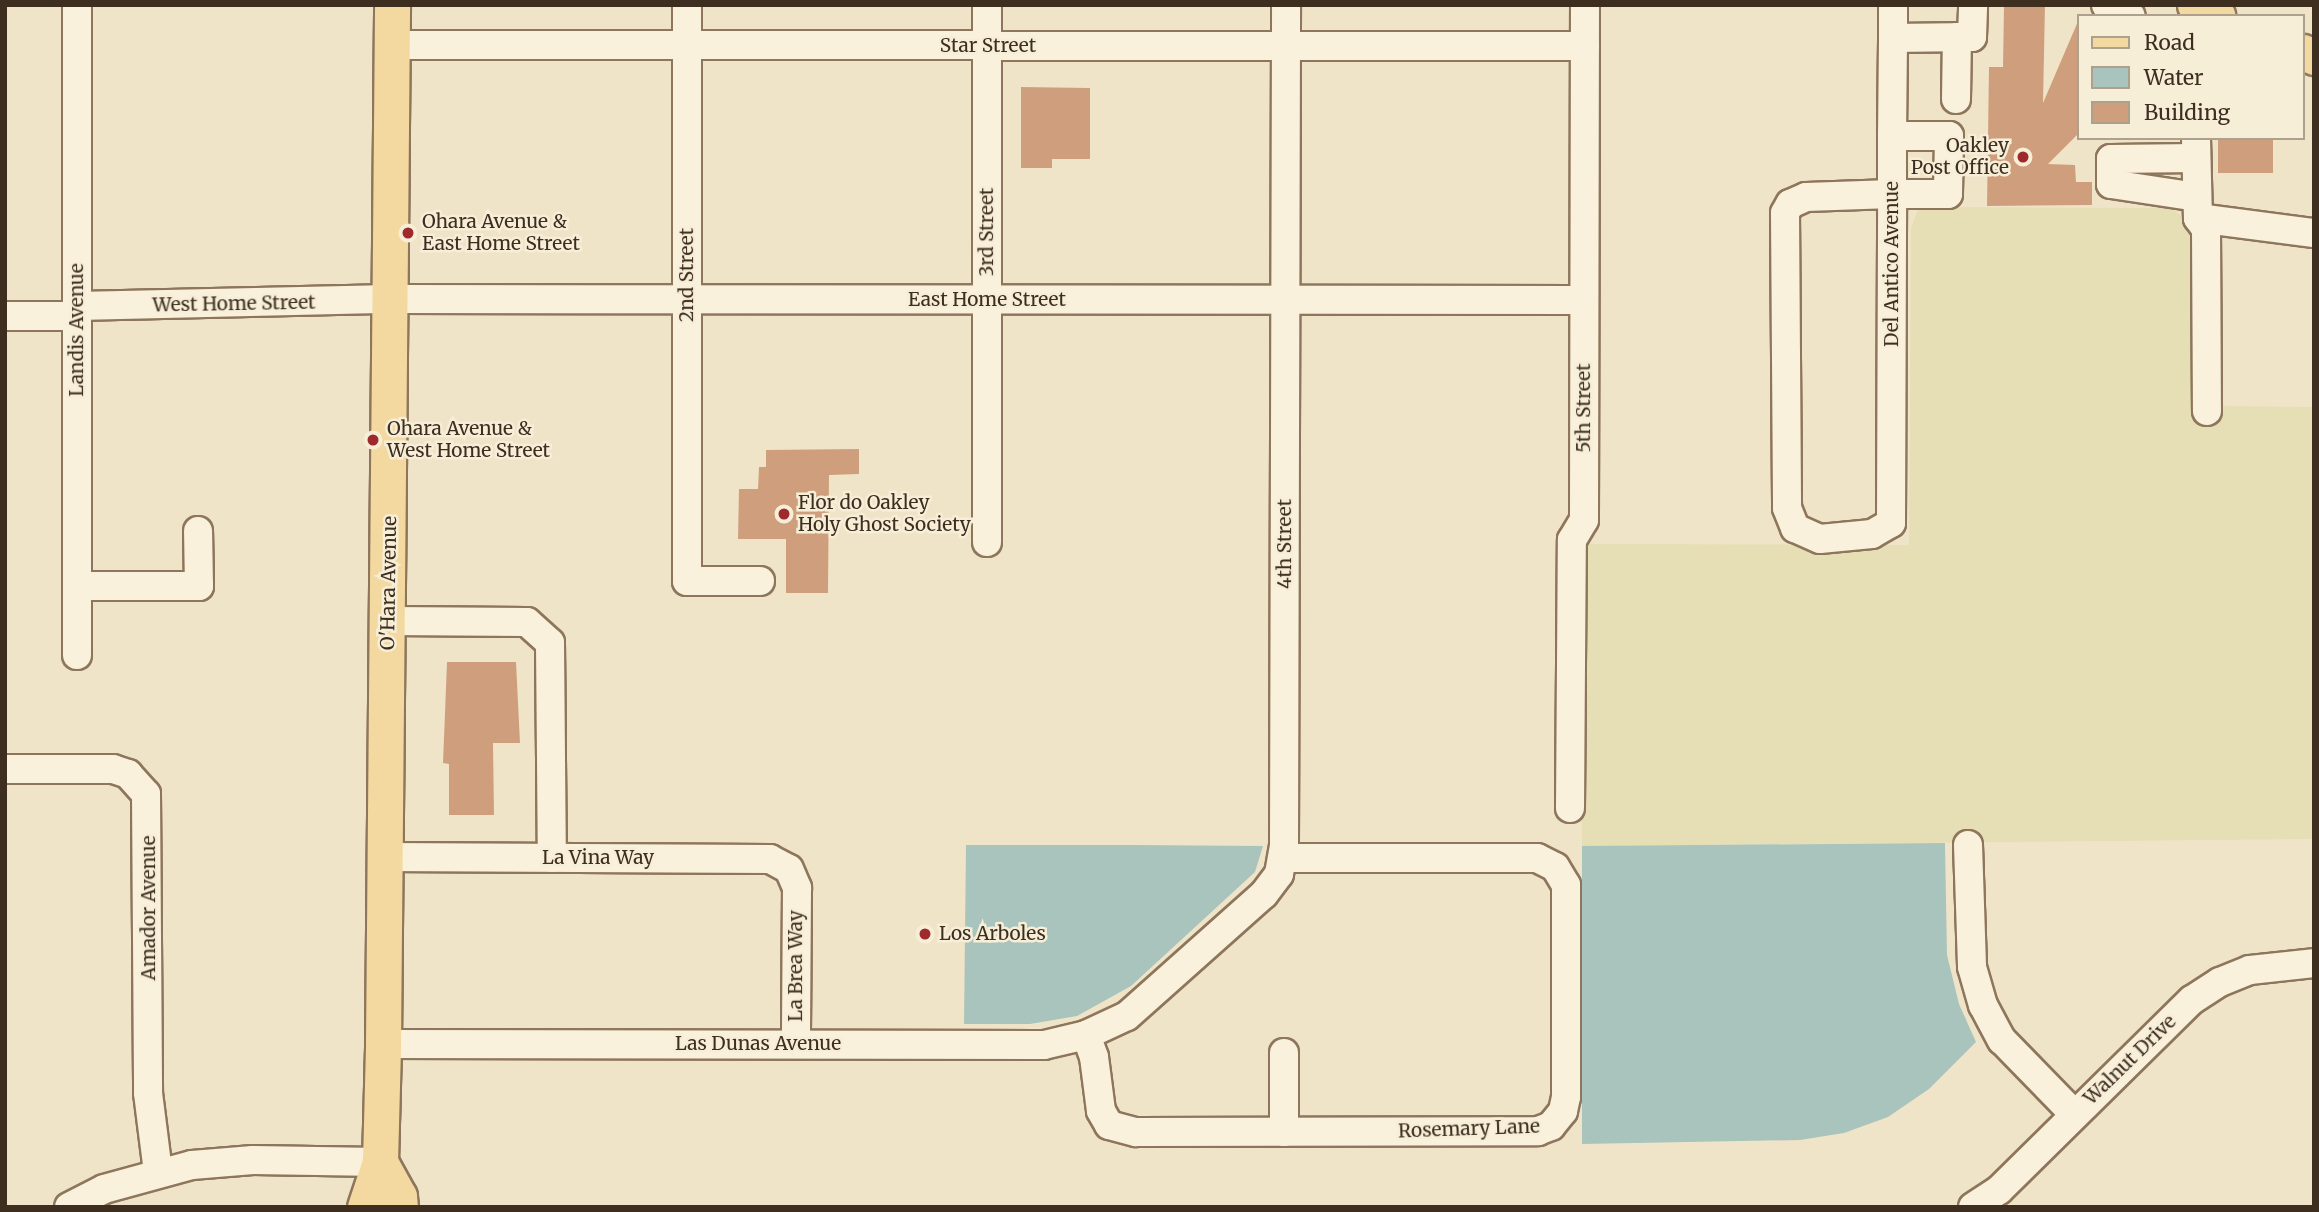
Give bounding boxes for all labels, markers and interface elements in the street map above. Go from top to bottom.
legend [2078,14,2305,140]
text: Road [2144,29,2195,56]
street label: Star Street [940,35,1036,57]
text: Water [2144,64,2203,91]
text: Building [2144,99,2230,126]
place label: Oakley Post Office [1911,135,2009,179]
marker: Oakley Post Office [2015,149,2031,165]
street label: Del Antico Avenue [1881,181,1903,347]
street label: 3rd Street [976,188,998,276]
place label: Ohara Avenue & East Home Street [422,211,580,255]
marker: Ohara Avenue & East Home Street [400,225,416,241]
street label: 2nd Street [676,228,698,322]
street label: Landis Avenue [66,263,88,397]
street label: East Home Street [908,289,1066,311]
street label: West Home Street [152,291,316,317]
street label: 5th Street [1573,363,1595,453]
place label: Ohara Avenue & West Home Street [387,418,550,462]
marker: Ohara Avenue & West Home Street [365,432,381,448]
place label: Flor do Oakley Holy Ghost Society [798,492,971,536]
street label: 4th Street [1274,499,1296,589]
marker: Flor do Oakley Holy Ghost Society [776,506,792,522]
street label: O'Hara Avenue [376,516,402,650]
street label: Amador Avenue [138,836,160,980]
street label: La Vina Way [542,847,654,869]
street label: La Brea Way [785,910,807,1022]
place label: Los Arboles [939,923,1046,945]
marker: Los Arboles [917,926,933,942]
street label: Walnut Drive [2079,1010,2181,1110]
street label: Las Dunas Avenue [675,1033,841,1055]
street label: Rosemary Lane [1398,1115,1540,1143]

